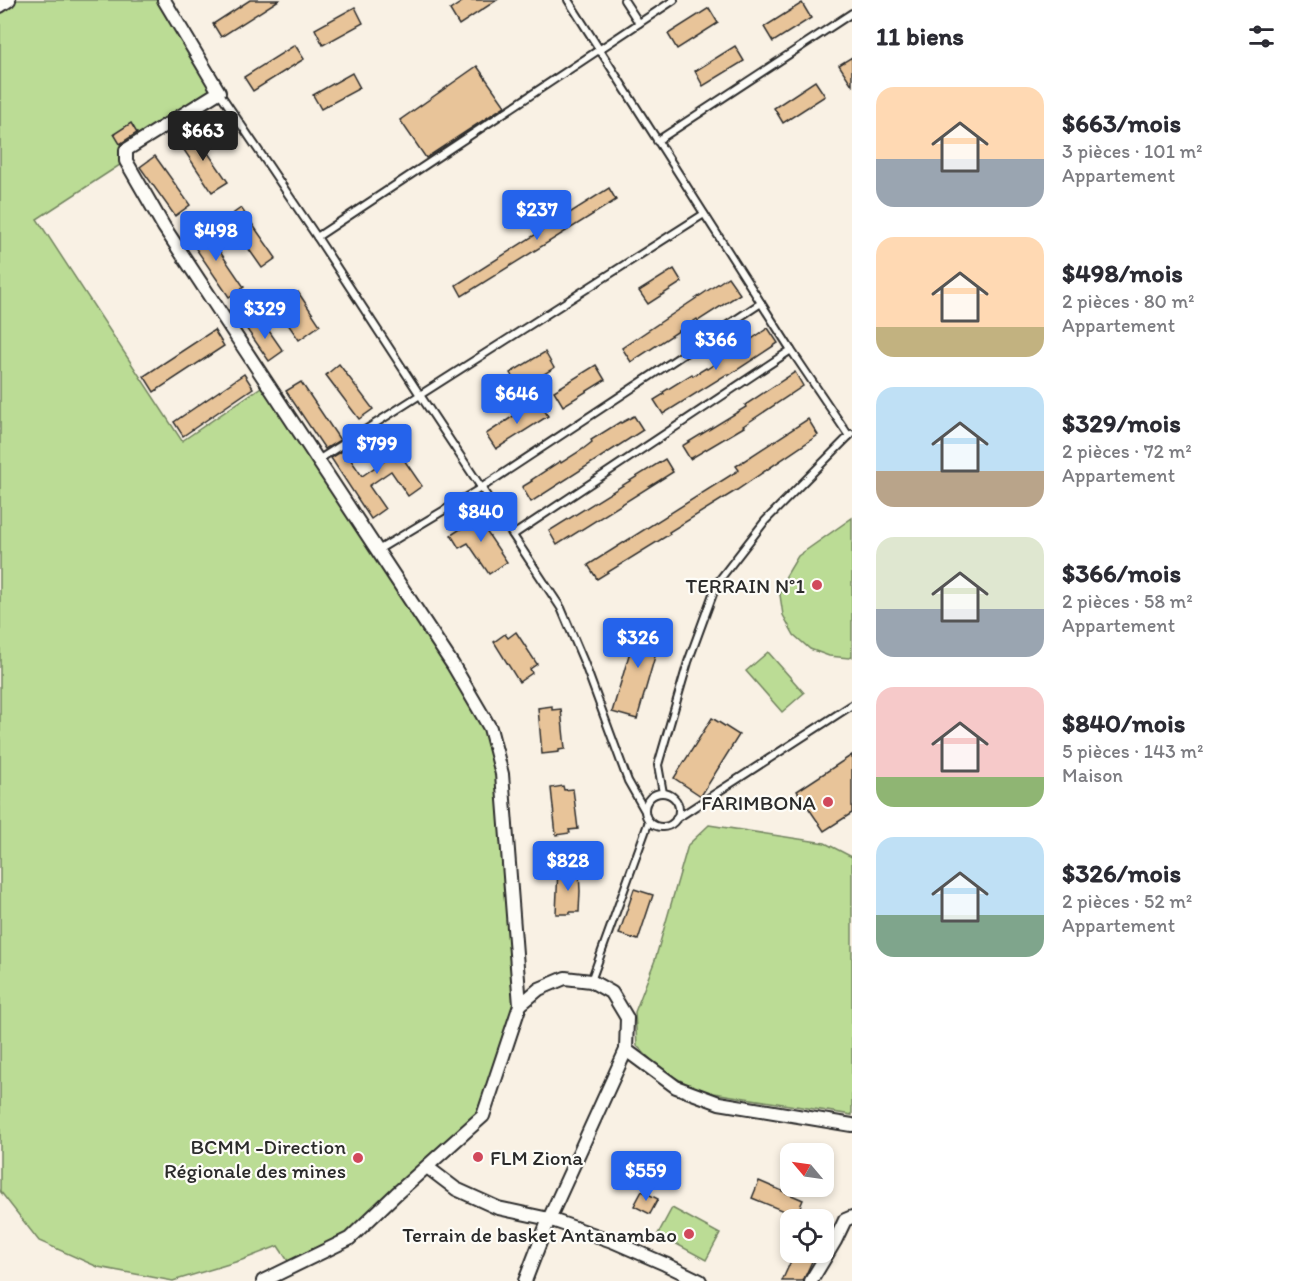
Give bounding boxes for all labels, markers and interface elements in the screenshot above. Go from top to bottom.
text: 11 biens [876,20,964,52]
icon: filters [1245,20,1278,53]
text: $663/mois [1062,107,1181,139]
pin: $663 [167,111,239,162]
icon: home [924,111,996,183]
text: $663 [182,118,224,142]
text: 3 pièces · 101 m² [1062,139,1202,163]
text: Appartement [1062,163,1175,187]
pin: $237 [501,190,573,241]
text: $237 [516,197,558,221]
pin: $498 [180,211,252,262]
text: $498 [194,218,238,242]
text: $498/mois [1062,257,1183,289]
icon: home [924,261,996,333]
pin: $329 [229,289,301,340]
text: 2 pièces · 80 m² [1062,289,1195,313]
text: $329 [244,296,286,320]
text: Appartement [1062,313,1175,337]
pin: $366 [680,320,752,371]
text: $366 [695,327,737,351]
pin: $646 [481,374,553,425]
text: $646 [495,381,539,405]
text: $329/mois [1062,407,1181,439]
icon: home [924,411,996,483]
pin: $799 [341,424,413,475]
text: $799 [357,431,397,455]
text: 2 pièces · 72 m² [1062,439,1192,463]
text: Appartement [1062,463,1175,487]
pin: $840 [445,492,517,543]
text: $840 [458,499,504,523]
text: $366/mois [1062,557,1181,589]
icon: home [924,561,996,633]
place label: TERRAIN N°1 [685,573,805,598]
marker: TERRAIN N°1 [810,578,824,592]
text: 2 pièces · 58 m² [1062,589,1193,613]
text: Appartement [1062,613,1175,637]
pin: $326 [602,618,674,669]
text: $326 [617,625,659,649]
text: $840/mois [1062,707,1185,739]
icon: home [924,711,996,783]
text: 5 pièces · 143 m² [1062,739,1203,763]
text: Maison [1062,763,1123,787]
place label: FARIMBONA [701,790,817,815]
marker: FARIMBONA [821,795,835,809]
pin: $828 [532,841,604,892]
text: $828 [547,848,589,872]
text: $326/mois [1062,857,1181,889]
icon: home [924,861,996,933]
text: 2 pièces · 52 m² [1062,889,1192,913]
text: Appartement [1062,913,1175,937]
place label: BCMM -Direction Régionale des mines [164,1134,346,1183]
north arrow [780,1143,834,1197]
map controls [780,1143,834,1263]
place label: FLM Ziona [490,1145,583,1170]
marker: FLM Ziona [471,1150,485,1164]
marker: BCMM -Direction Régionale des mines [351,1151,365,1165]
pin: $559 [610,1151,682,1202]
text: $559 [625,1158,667,1182]
button: locate [780,1209,834,1263]
place label: Terrain de basket Antanambao [402,1222,677,1247]
marker: Terrain de basket Antanambao [682,1227,696,1241]

